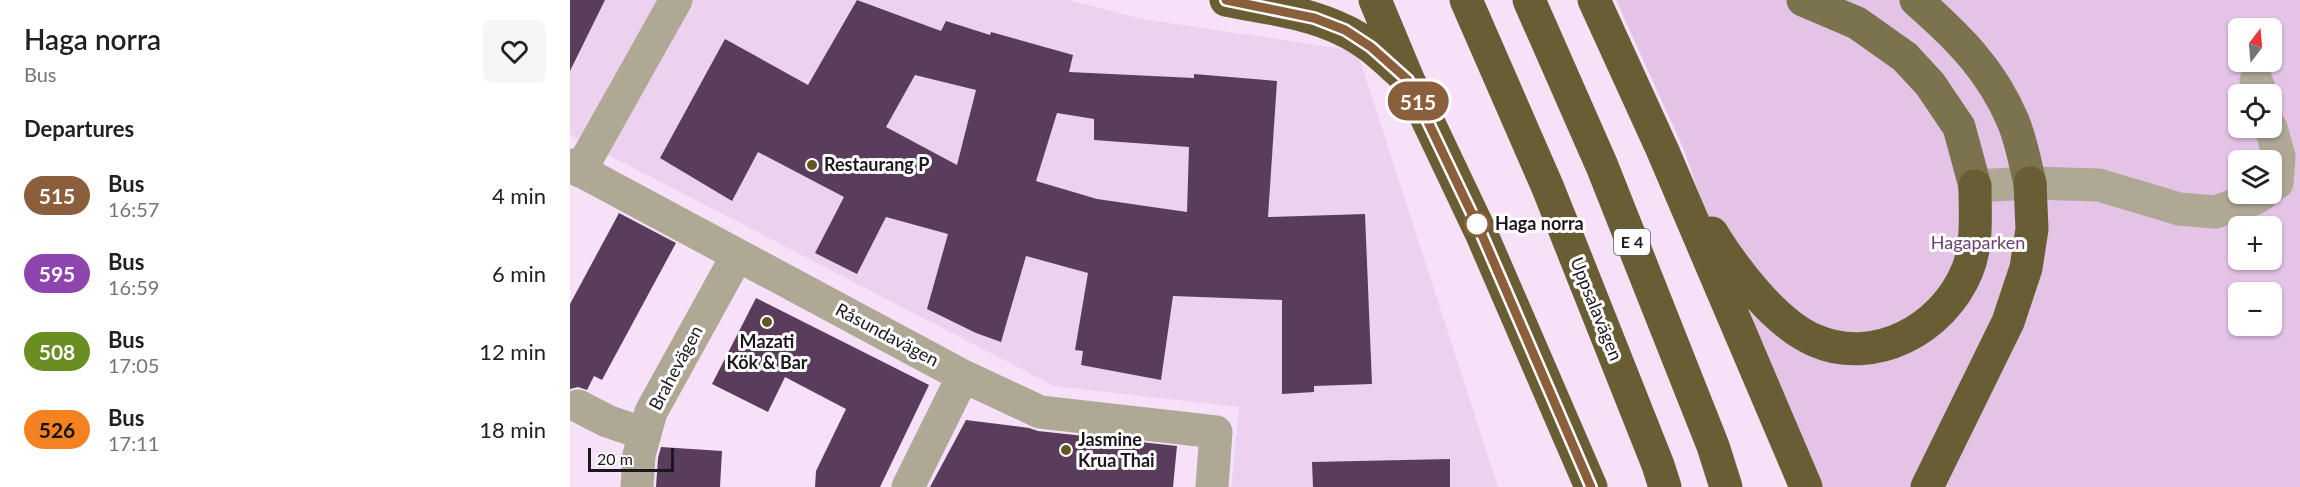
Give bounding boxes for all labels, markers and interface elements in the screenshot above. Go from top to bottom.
north arrow [2228,18,2282,72]
map controls [2228,18,2282,336]
button: heart [483,20,546,83]
text: Haga norra [24,22,161,56]
text: Bus [24,62,57,86]
line badge: 515 [1384,82,1452,120]
button: locate [2228,84,2282,138]
text: 515 [1400,89,1436,114]
text: Departures [24,115,134,142]
button: layers [2228,150,2282,204]
place label: Restaurang P [824,153,929,175]
marker: Restaurang P [805,158,819,172]
text: Bus [108,170,144,197]
text: 4 min [492,182,546,209]
text: 515 [39,183,75,208]
text: 16:57 [108,197,159,221]
marker: Haga norra [1464,211,1490,237]
place label: Haga norra [1495,212,1584,234]
button: + [2228,216,2282,270]
road number: E 4 [1614,229,1650,255]
park label: Hagaparken [1931,231,2025,253]
text: Bus [108,248,144,275]
street label: Uppsalavägen [1566,254,1628,364]
text: 6 min [492,260,546,287]
text: 595 [39,261,75,286]
text: 16:59 [108,275,159,299]
button: − [2228,282,2282,336]
street label: Råsundavägen [832,298,943,370]
marker: Mazati Kök & Bar [760,315,774,329]
street label: Brahevägen [644,321,707,414]
text: Bus [108,326,144,353]
place label: Mazati Kök & Bar [727,330,808,373]
text: 12 min [479,338,546,365]
text: 508 [39,339,75,364]
text: 17:05 [108,353,159,377]
text: Bus [108,404,144,431]
text: 18 min [479,416,546,443]
text: 526 [39,417,75,442]
place label: Jasmine Krua Thai [1078,428,1155,471]
text: 17:11 [108,431,159,455]
marker: Jasmine Krua Thai [1059,443,1073,457]
scale bar [588,445,674,472]
text: 20 m [597,449,633,468]

